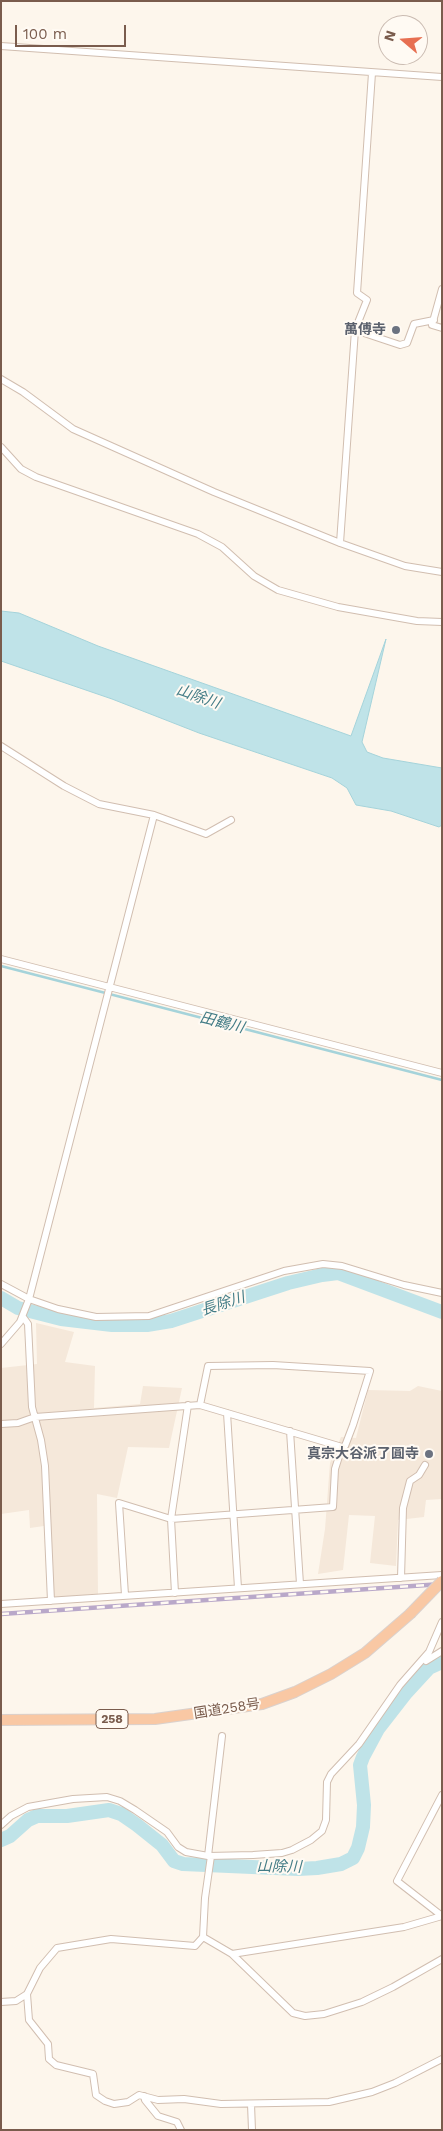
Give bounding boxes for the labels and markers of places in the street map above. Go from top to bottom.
place label: 萬傅寺 [344,322,386,338]
marker: 萬傅寺 [390,324,402,336]
place label: 真宗大谷派了圓寺 [307,1446,419,1462]
marker: 真宗大谷派了圓寺 [423,1448,435,1460]

